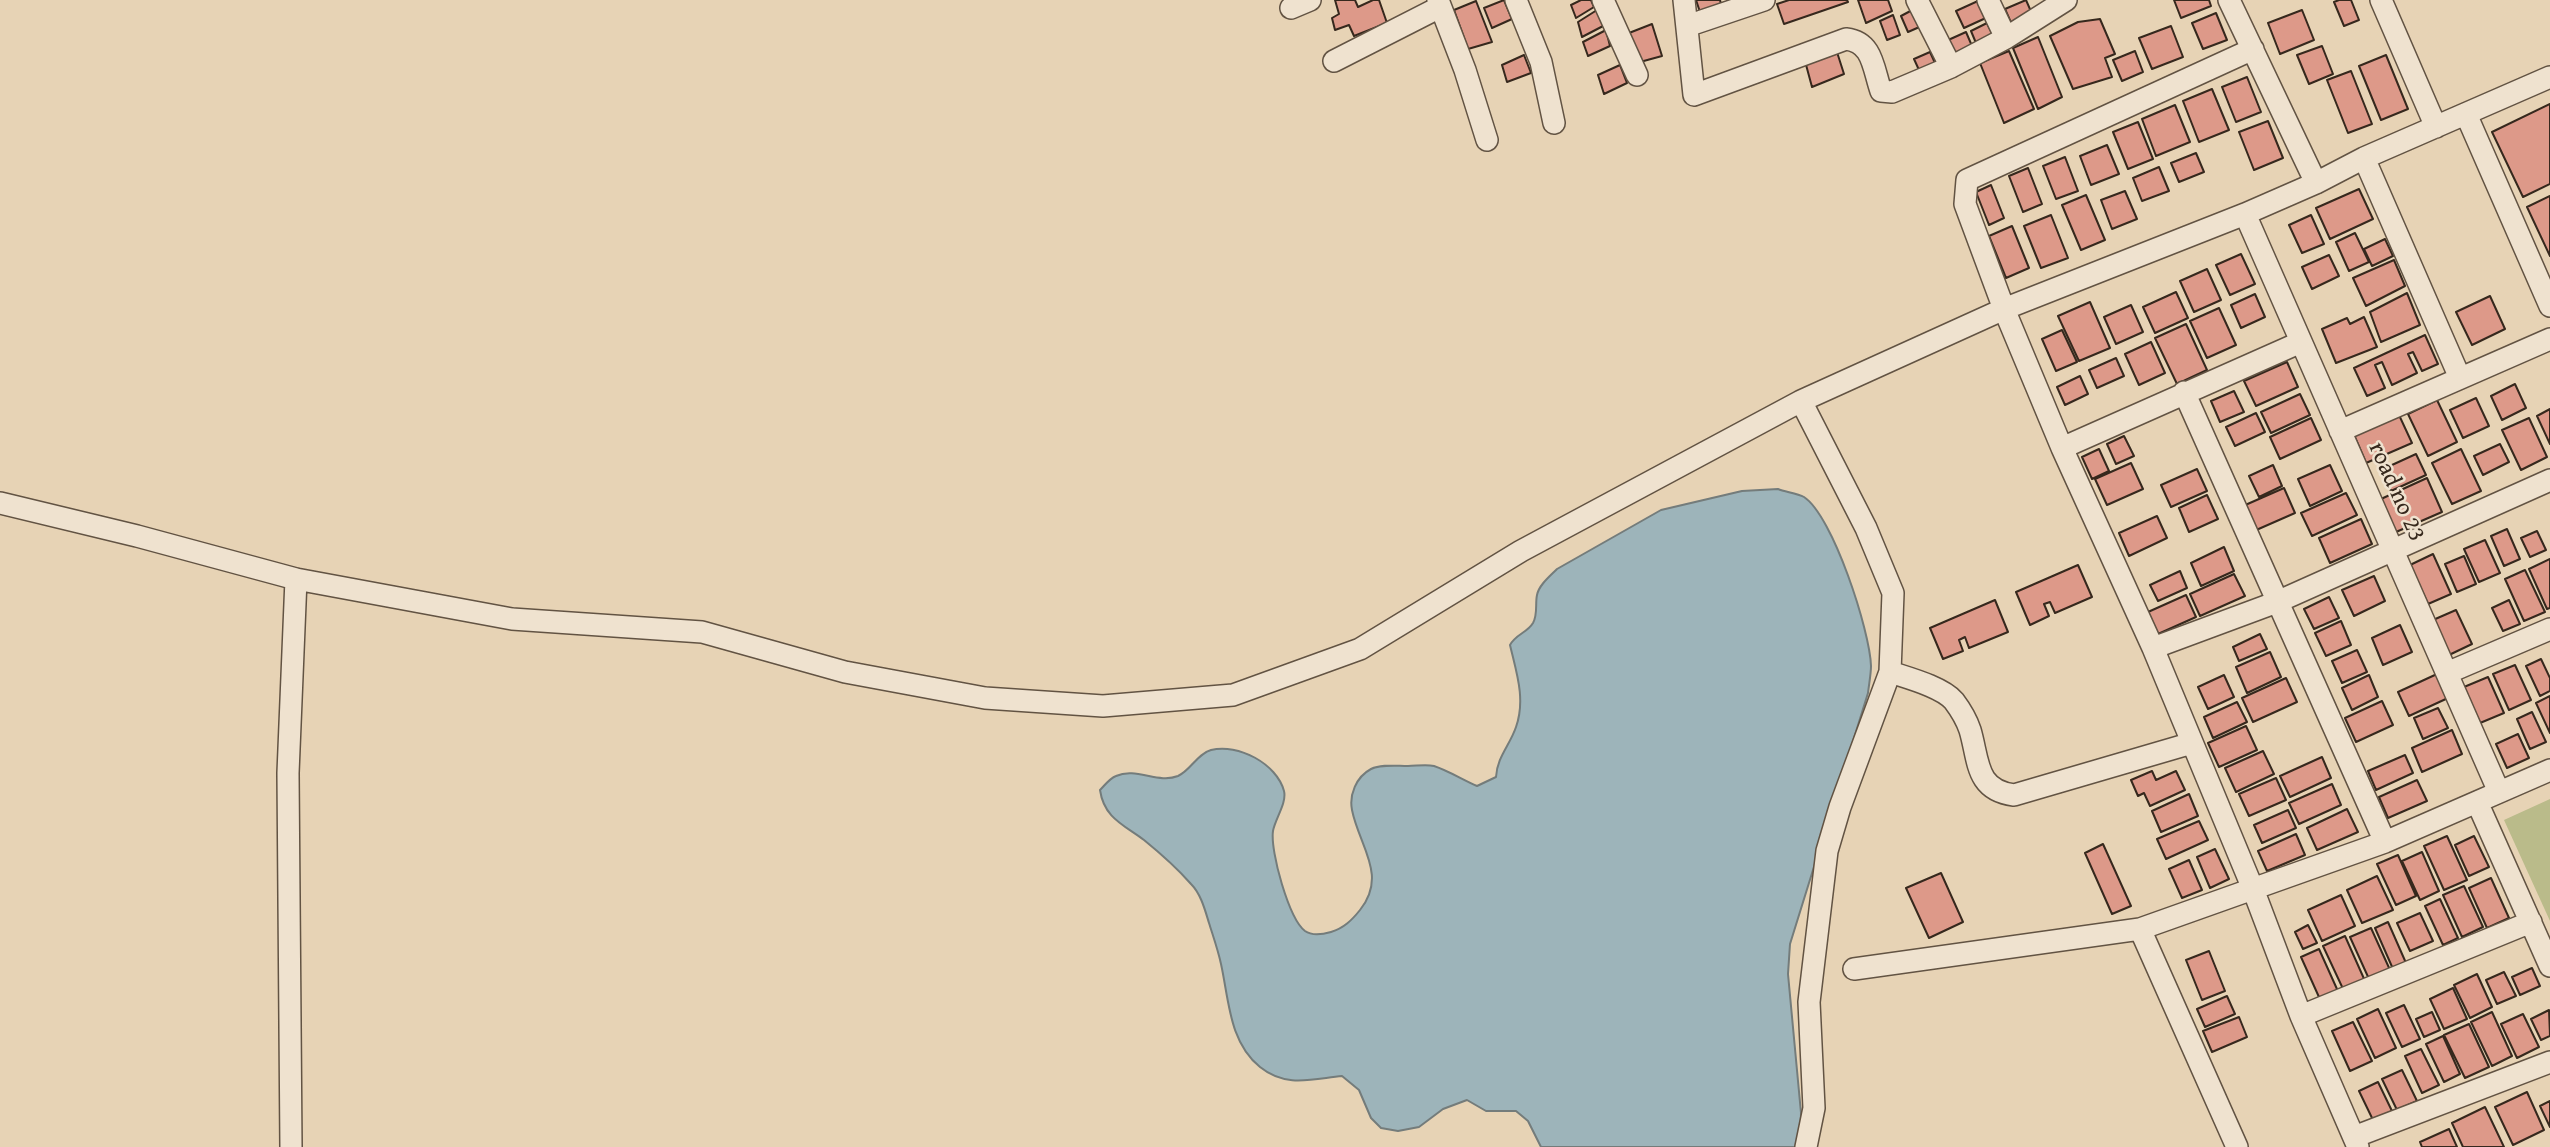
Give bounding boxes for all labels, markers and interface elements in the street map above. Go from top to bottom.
street label: road no 23 [2361,438,2431,546]

